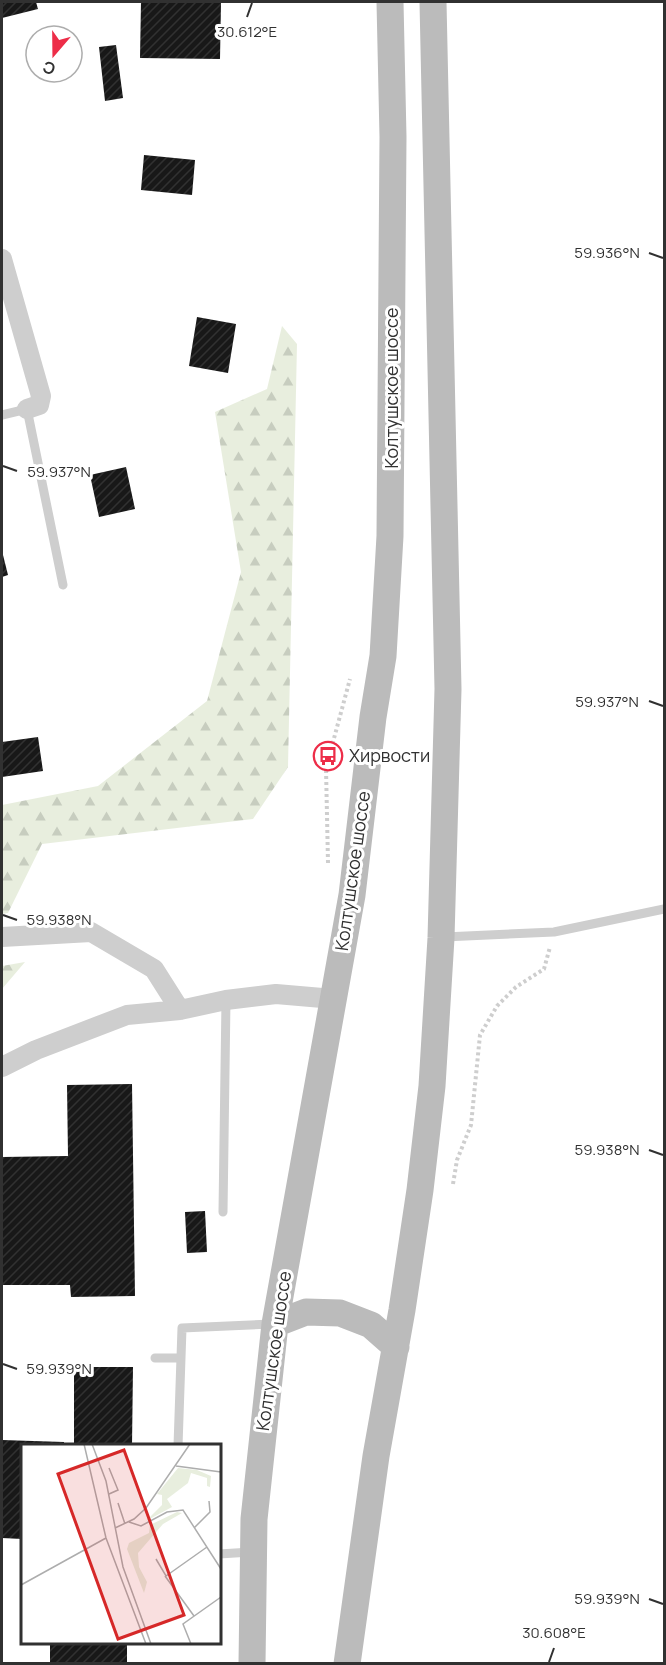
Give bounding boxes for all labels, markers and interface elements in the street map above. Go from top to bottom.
text: 30.612°E [217,21,277,42]
north arrow [24,24,84,84]
text: С [39,56,58,80]
text: 59.936°N [574,242,640,263]
street label: Колтушское шоссе [379,307,403,469]
text: 59.937°N [27,461,91,482]
text: 59.937°N [575,691,639,712]
bus stop icon: Хирвости [312,740,344,772]
place label: Хирвости [349,743,430,767]
street label: Колтушское шоссе [329,789,375,952]
text: 59.938°N [27,909,91,930]
text: 59.938°N [575,1139,639,1160]
street label: Колтушское шоссе [250,1269,296,1432]
text: 59.939°N [26,1358,92,1379]
inset map [21,1444,220,1644]
text: 59.939°N [574,1588,640,1609]
text: 30.608°E [522,1622,586,1643]

